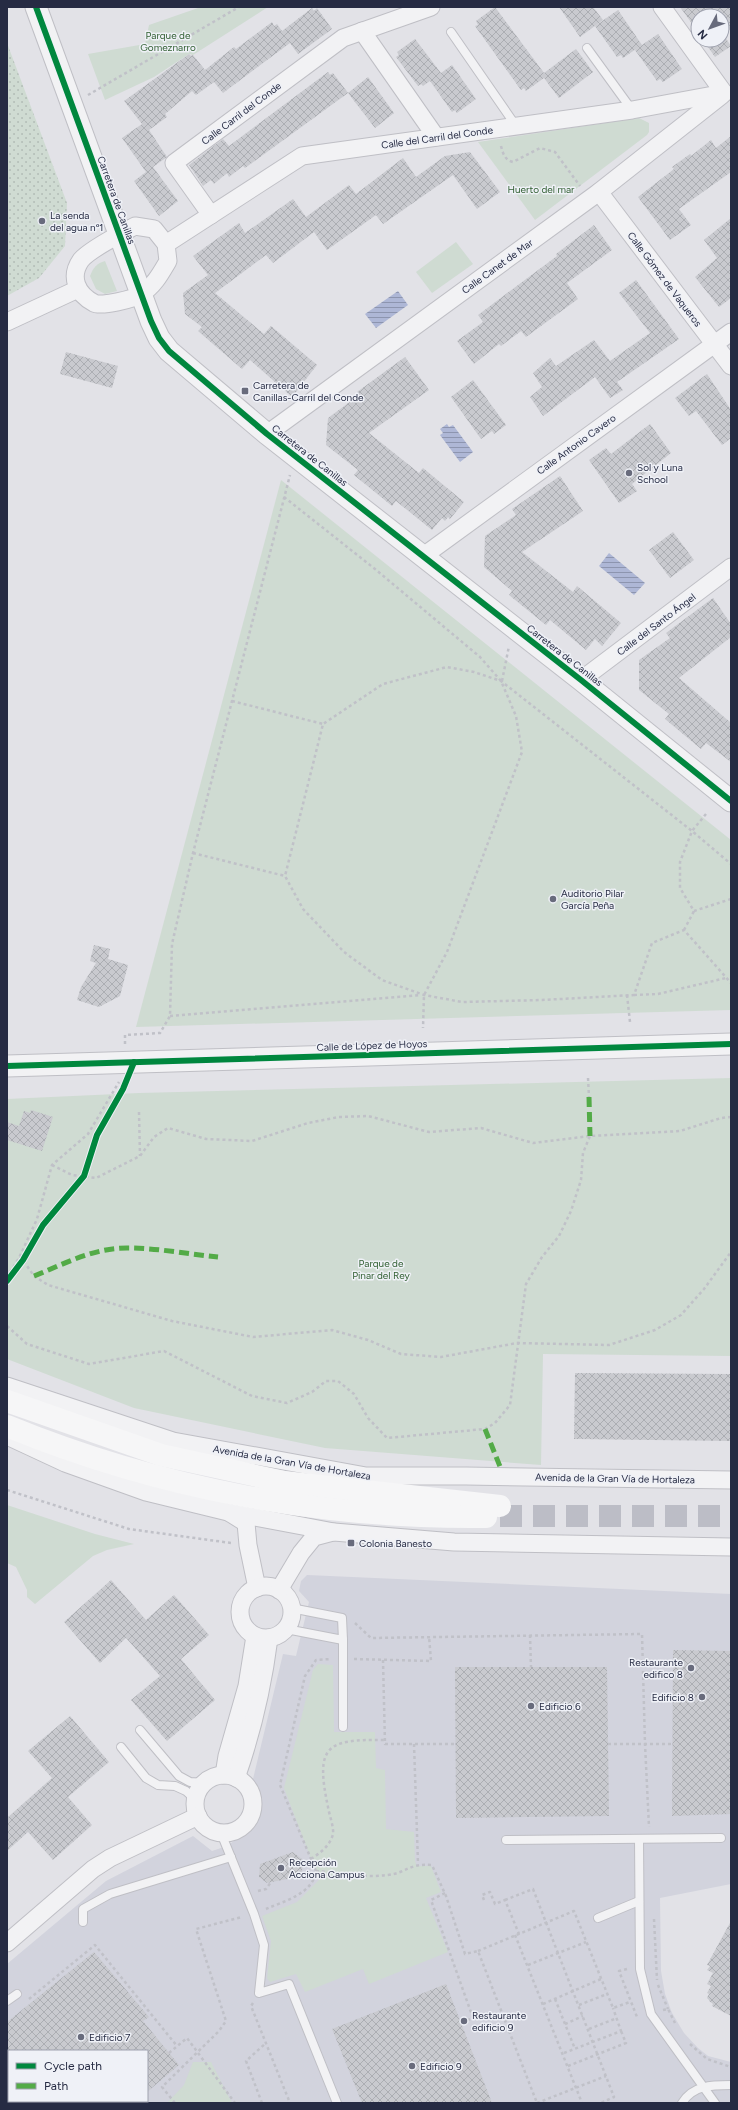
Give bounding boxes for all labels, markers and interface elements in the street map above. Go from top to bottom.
north arrow [690,8,730,48]
text: N [695,27,711,42]
park label: Parque de Gomeznarro [140,29,196,54]
street label: Calle Carril del Conde [199,79,284,148]
street label: Calle del Carril del Conde [380,123,494,152]
street label: Carretera de Canillas [95,154,139,246]
park label: Huerto del mar [508,183,575,196]
place label: La senda del agua nº1 [50,209,103,234]
marker: La senda del agua nº1 [37,216,47,226]
street label: Calle Gómez de Vaqueros [625,229,705,330]
street label: Calle Canet de Mar [459,236,536,297]
place label: Carretera de Canillas-Carril del Conde [253,379,364,404]
marker: Carretera de Canillas-Carril del Conde [240,386,250,396]
street label: Calle Antonio Cavero [534,411,619,477]
street label: Carretera de Canillas [269,422,351,489]
place label: Sol y Luna School [637,461,683,486]
marker: Sol y Luna School [624,468,634,478]
street label: Calle del Santo Ángel [614,591,698,658]
street label: Carretera de Canillas [524,622,606,689]
place label: Auditorio Pilar García Peña [561,887,624,912]
marker: Auditorio Pilar García Peña [548,894,558,904]
street label: Calle de López de Hoyos [316,1037,428,1054]
park label: Parque de Pinar del Rey [352,1257,410,1282]
street label: Avenida de la Gran Vía de Hortaleza [212,1442,372,1483]
street label: Avenida de la Gran Vía de Hortaleza [535,1471,695,1486]
place label: Colonia Banesto [359,1537,432,1550]
marker: Colonia Banesto [346,1538,356,1548]
place label: Restaurante edifico 8 [629,1656,684,1681]
marker: Restaurante edifico 8 [686,1663,696,1673]
place label: Edificio 8 [652,1691,694,1704]
marker: Edificio 8 [697,1692,707,1702]
place label: Edificio 6 [539,1700,581,1713]
marker: Edificio 6 [526,1701,536,1711]
place label: Recepción Acciona Campus [289,1856,365,1881]
marker: Recepción Acciona Campus [276,1863,286,1873]
place label: Restaurante edificio 9 [472,2009,527,2034]
marker: Restaurante edificio 9 [459,2016,469,2026]
place label: Edificio 7 [89,2031,131,2044]
marker: Edificio 7 [76,2032,86,2042]
legend [8,2050,148,2102]
text: Cycle path [44,2059,102,2073]
place label: Edificio 9 [420,2060,462,2073]
marker: Edificio 9 [407,2061,417,2071]
text: Path [44,2079,68,2093]

